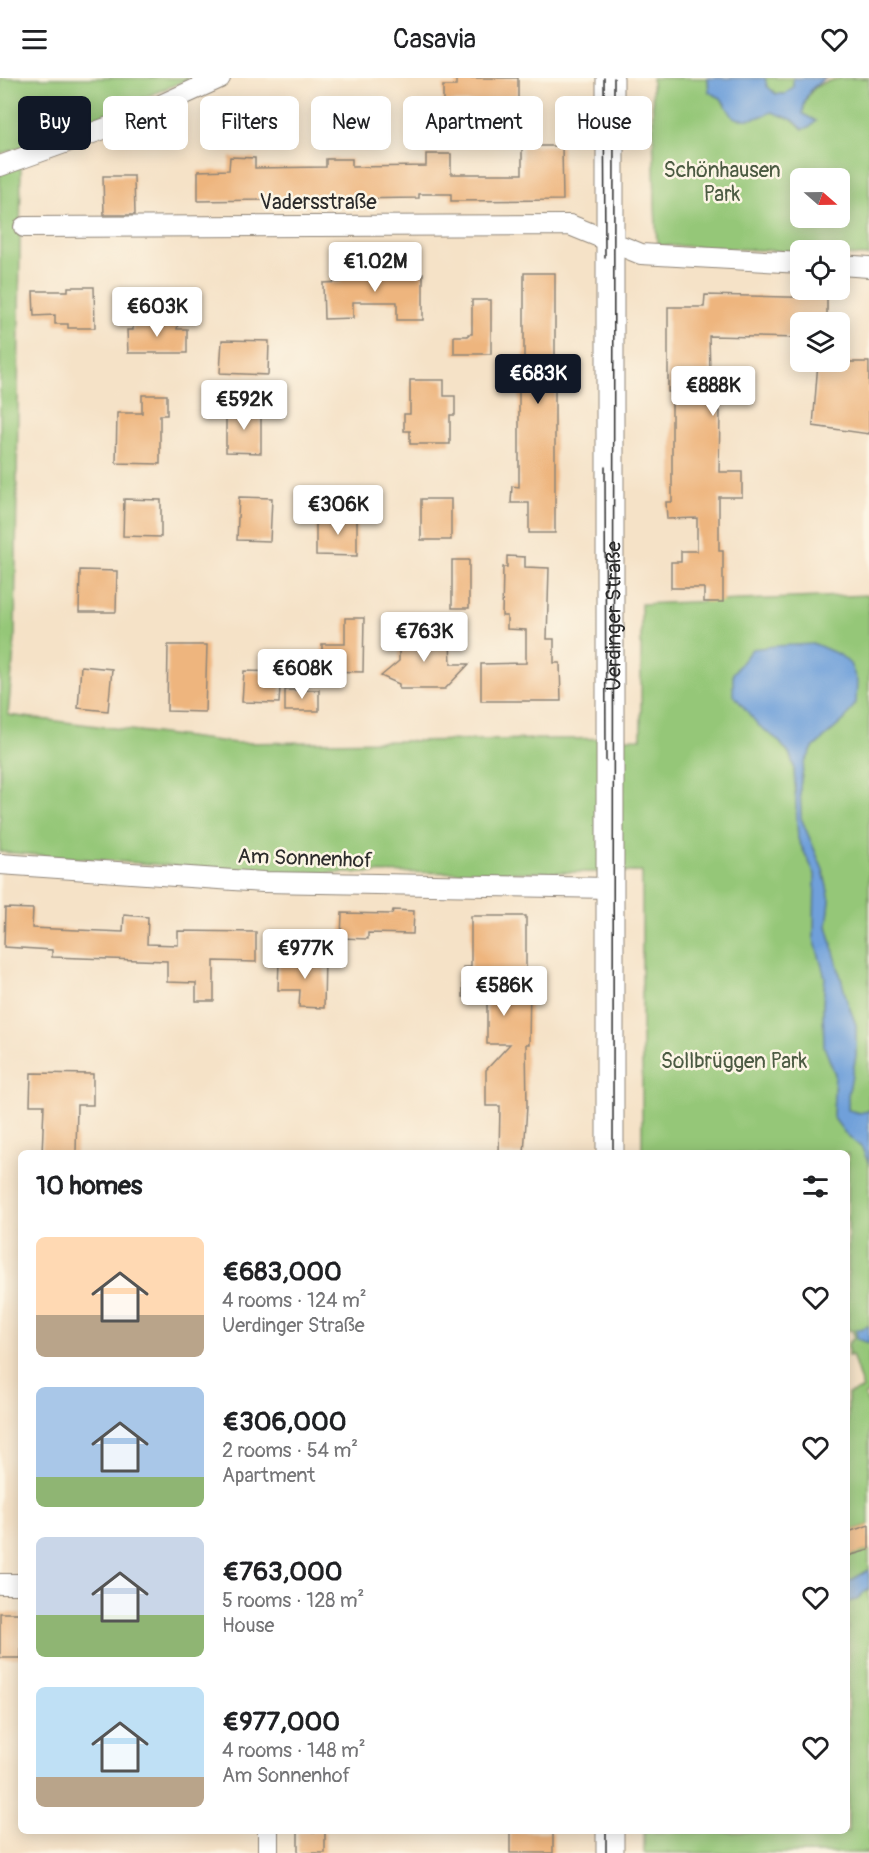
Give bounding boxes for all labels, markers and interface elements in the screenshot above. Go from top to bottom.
icon: menu [18,23,51,56]
text: Casavia [393,23,476,56]
icon: heart [818,23,851,56]
chip: Buy [18,96,91,150]
chip: Rent [103,96,188,150]
chip: Filters [200,96,299,150]
chip: New [311,96,391,150]
chip: Apartment [403,96,543,150]
chip: House [555,96,652,150]
park label: Schönhausen Park [663,157,781,208]
north arrow [790,168,850,228]
map controls [790,168,850,372]
street label: Vadersstraße [260,189,377,216]
button: locate [790,240,850,300]
pin: €1.02M [326,242,424,293]
text: €1.02M [343,249,407,274]
pin: €603K [115,287,199,338]
text: €603K [126,294,188,319]
button: layers [790,312,850,372]
pin: €683K [496,354,580,405]
text: €683K [509,361,567,386]
pin: €888K [671,366,755,417]
text: €888K [685,373,741,398]
pin: €592K [202,380,286,431]
text: €592K [215,387,273,412]
pin: €306K [296,485,380,536]
text: €306K [307,492,369,517]
street label: Uerdinger Straße [600,540,628,691]
pin: €763K [382,612,466,663]
text: €763K [395,619,453,644]
pin: €608K [260,649,344,700]
text: €608K [272,656,332,681]
street label: Am Sonnenhof [237,843,373,874]
pin: €977K [263,929,347,980]
text: €977K [277,936,333,961]
pin: €586K [462,966,546,1017]
text: €586K [475,973,533,998]
park label: Sollbrüggen Park [661,1048,807,1075]
text: 10 homes [36,1170,142,1202]
icon: filters [799,1170,832,1203]
text: €683,000 [222,1256,342,1288]
icon: home [84,1261,156,1333]
icon: heart [799,1281,832,1314]
text: 4 rooms · 124 m² [222,1288,367,1313]
text: Uerdinger Straße [222,1313,365,1338]
text: €306,000 [222,1406,346,1438]
icon: home [84,1411,156,1483]
icon: heart [799,1431,832,1464]
text: 2 rooms · 54 m² [222,1438,358,1463]
text: Apartment [222,1463,315,1488]
text: €763,000 [222,1556,342,1588]
icon: home [84,1561,156,1633]
icon: heart [799,1581,832,1614]
text: 5 rooms · 128 m² [222,1588,364,1613]
text: House [222,1613,274,1638]
text: €977,000 [222,1706,340,1738]
icon: home [84,1711,156,1783]
icon: heart [799,1731,832,1764]
text: 4 rooms · 148 m² [222,1738,366,1763]
text: Am Sonnenhof [222,1763,351,1788]

